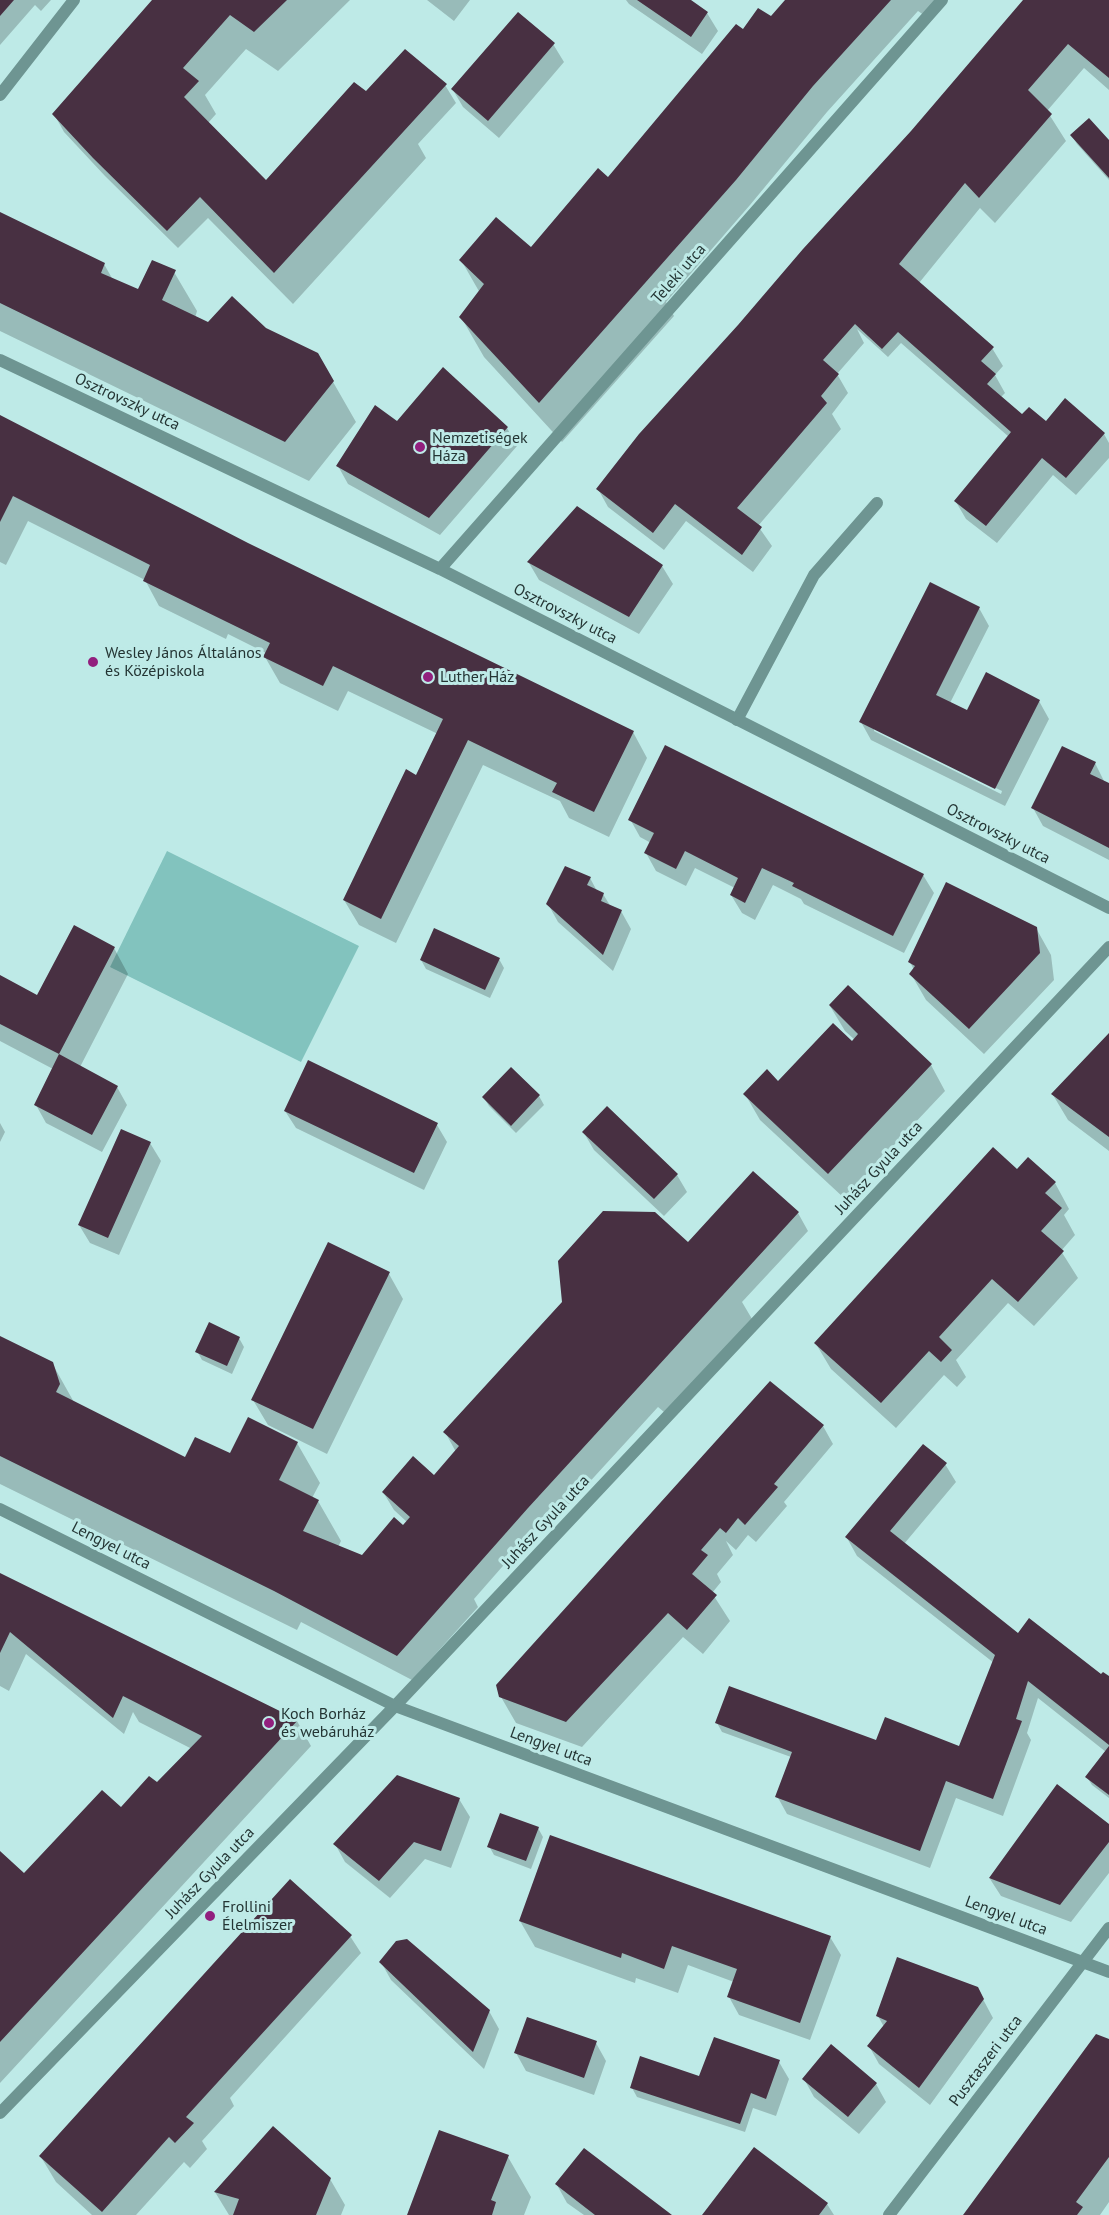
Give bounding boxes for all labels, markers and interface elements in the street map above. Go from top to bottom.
street label: Teleki utca [648,240,710,308]
street label: Osztrovszky utca [71,369,183,435]
place label: Nemzetiségek Háza [432,428,528,466]
marker: Nemzetiségek Háza [413,440,427,454]
street label: Osztrovszky utca [510,580,620,648]
place label: Wesley János Általános és Középiskola [105,643,262,681]
marker: Wesley János Általános és Középiskola [86,655,100,669]
place label: Luther Ház [440,667,514,687]
marker: Luther Ház [421,670,435,684]
street label: Osztrovszky utca [943,800,1053,868]
street label: Juhász Gyula utca [831,1118,927,1218]
street label: Juhász Gyula utca [498,1472,594,1572]
street label: Lengyel utca [68,1518,154,1574]
place label: Koch Borház és webáruház [281,1704,374,1742]
marker: Koch Borház és webáruház [262,1716,276,1730]
street label: Lengyel utca [507,1723,595,1771]
street label: Juhász Gyula utca [161,1823,259,1923]
street label: Lengyel utca [962,1892,1050,1940]
place label: Frollini Élelmiszer [222,1897,293,1935]
marker: Frollini Élelmiszer [203,1909,217,1923]
street label: Pusztaszeri utca [946,2012,1026,2110]

